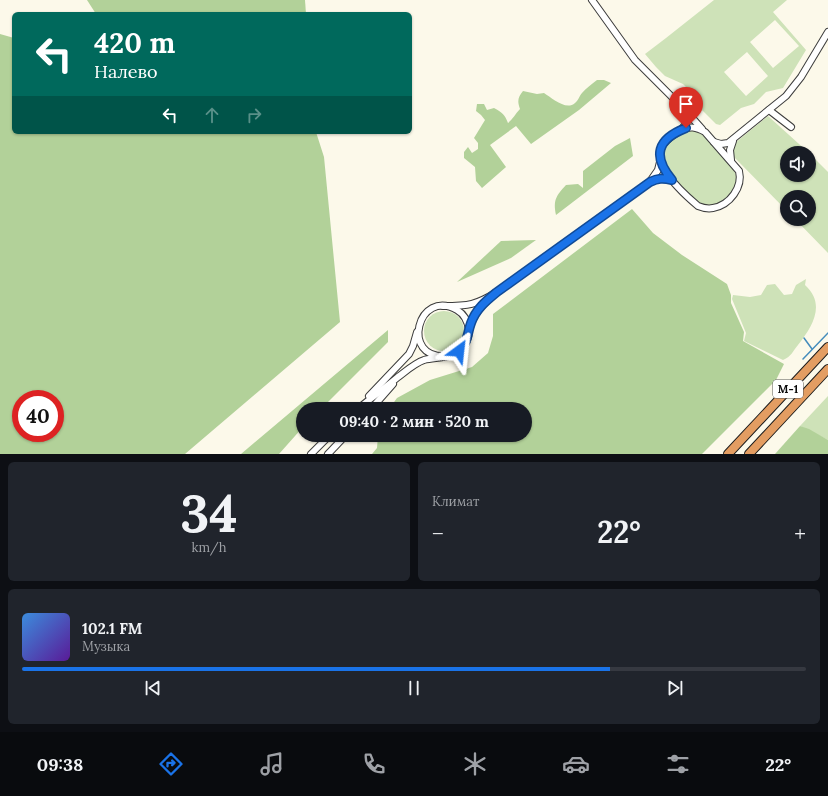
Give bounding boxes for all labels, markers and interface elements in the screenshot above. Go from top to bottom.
text: 420 m [94,25,175,61]
icon: left [28,28,80,80]
text: Налево [94,60,158,83]
pin [669,87,703,128]
icon: arrive [675,93,697,115]
icon: left [159,104,181,126]
icon: ahead [201,104,223,126]
icon: right [243,104,265,126]
map controls [780,146,816,226]
button: sound [780,146,816,182]
button: search [780,190,816,226]
position arrow [438,330,480,372]
road number: М-1 [773,380,803,398]
speed limit sign: 40 [12,390,64,442]
text: 09:40 · 2 мин · 520 m [339,412,489,431]
text: 34 [180,480,238,546]
text: Климат [432,493,479,510]
text: 22° [597,513,641,551]
text: − [432,519,444,547]
text: + [794,519,806,547]
text: km/h [191,539,227,556]
text: 102.1 FM [82,619,142,638]
text: Музыка [82,638,130,655]
icon: previous [142,677,164,699]
icon: pause [403,677,425,699]
icon: next [664,677,686,699]
icon: directions [157,750,185,778]
icon: music [258,750,286,778]
icon: phone [360,750,388,778]
icon: climate [461,750,489,778]
icon: car [562,750,590,778]
icon: filters [664,750,692,778]
text: 09:38 [37,753,83,776]
text: 22° [765,753,791,776]

